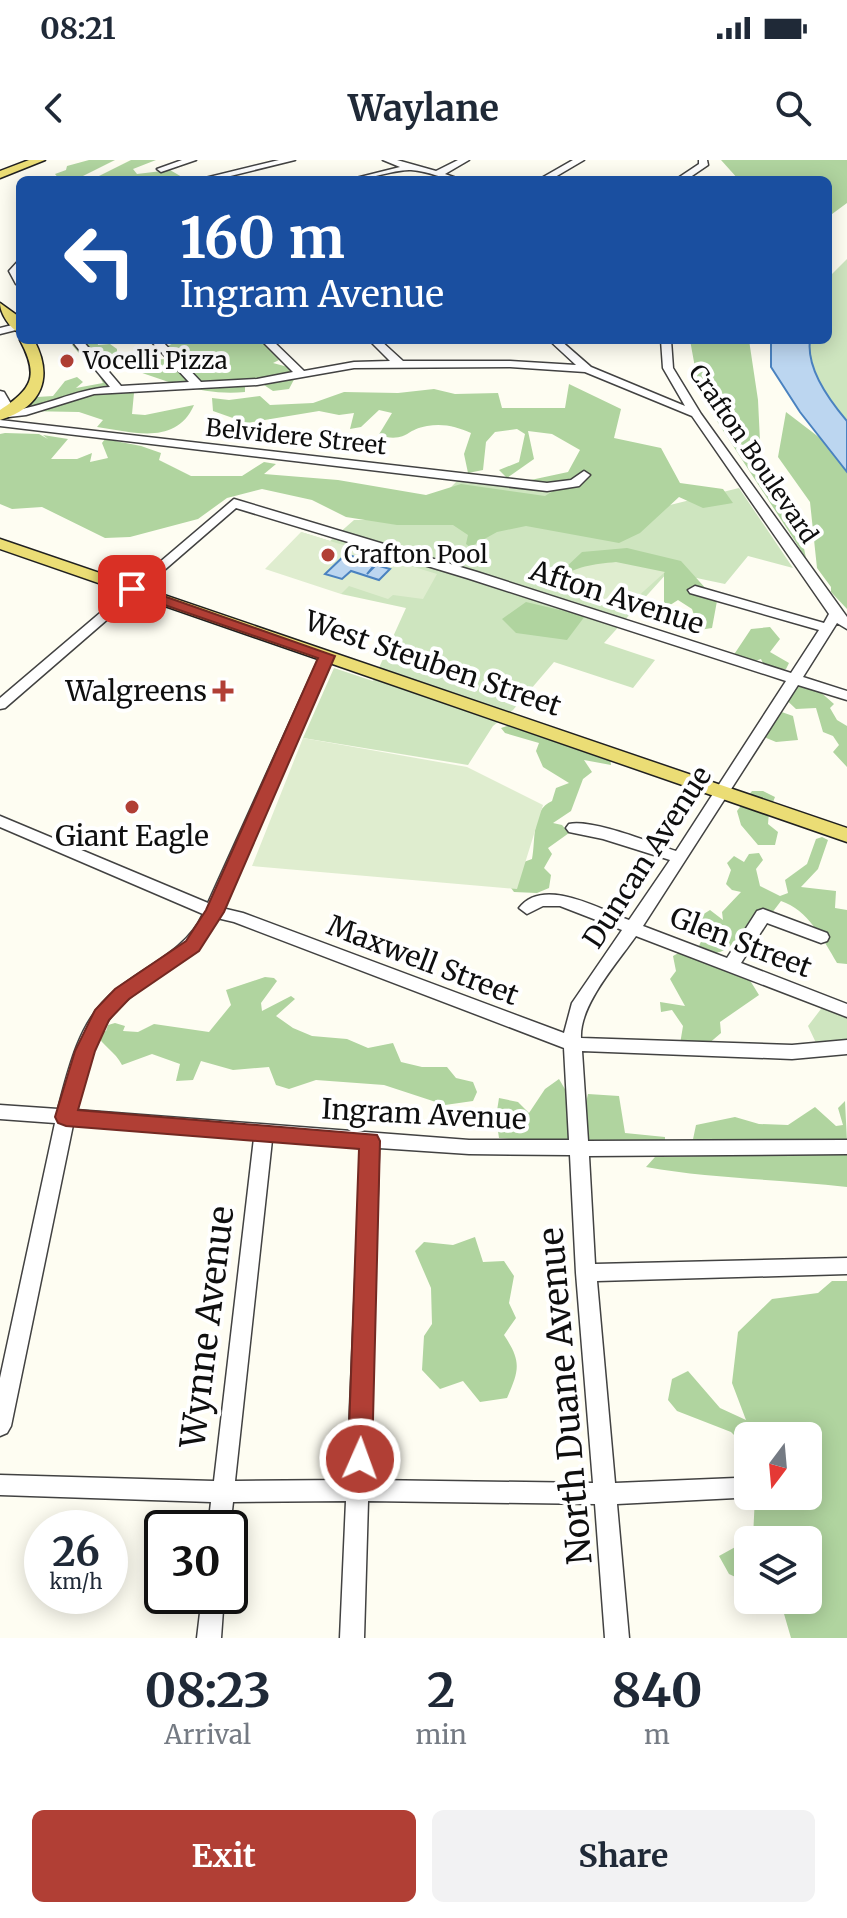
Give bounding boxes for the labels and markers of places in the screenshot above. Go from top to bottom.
place label: Vocelli Pizza [82,345,228,376]
marker: Vocelli Pizza [58,352,76,370]
place label: Crafton Pool [344,539,488,570]
marker: Crafton Pool [319,546,337,564]
pin [98,555,166,623]
place label: Walgreens [64,673,207,709]
marker: Walgreens [214,682,232,700]
marker: Giant Eagle [123,798,141,816]
place label: Giant Eagle [55,818,209,854]

